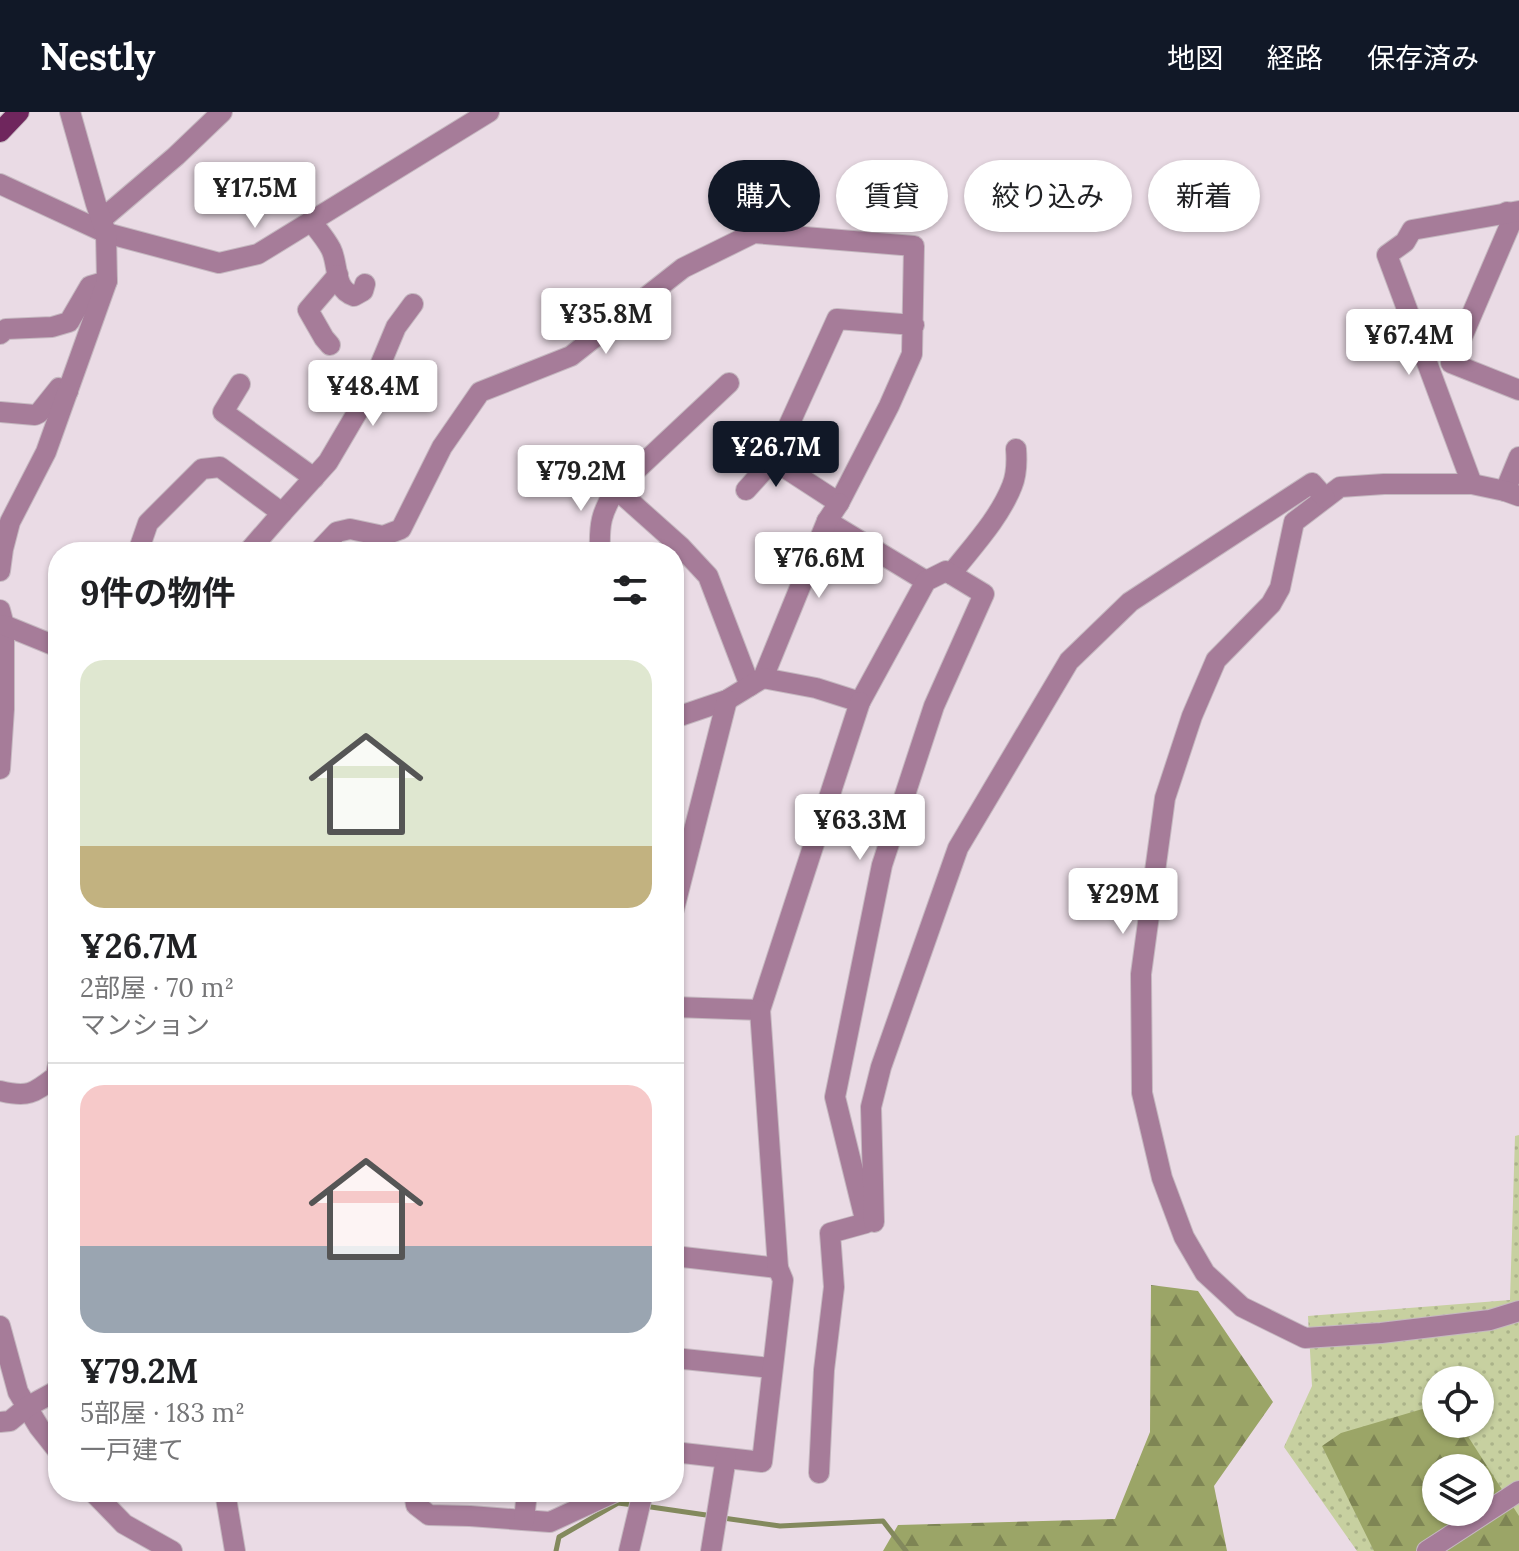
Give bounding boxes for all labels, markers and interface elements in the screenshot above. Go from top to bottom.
text: Nestly [40,32,155,80]
text: 地図 [1167,40,1223,76]
text: 経路 [1267,40,1323,76]
text: 保存済み [1367,40,1479,76]
chip: 購入 [708,160,820,232]
chip: 賃貸 [836,160,948,232]
chip: 絞り込み [964,160,1132,232]
chip: 新着 [1148,160,1260,232]
pin: ¥17.5M [190,162,320,230]
text: ¥17.5M [212,171,298,204]
pin: ¥35.8M [541,288,671,356]
text: ¥35.8M [559,297,653,330]
pin: ¥67.4M [1344,309,1474,377]
text: ¥67.4M [1364,318,1454,351]
pin: ¥48.4M [308,360,438,428]
text: ¥48.4M [326,369,420,402]
pin: ¥26.7M [711,421,841,489]
text: ¥26.7M [731,430,821,463]
pin: ¥79.2M [516,445,646,513]
text: ¥79.2M [536,454,626,487]
pin: ¥76.6M [754,532,884,600]
text: ¥76.6M [773,541,865,574]
icon: filters [608,568,652,612]
text: 9件の物件 [80,571,236,614]
icon: home [294,712,438,856]
pin: ¥63.3M [795,794,925,862]
text: ¥63.3M [813,803,907,836]
pin: ¥29M [1076,868,1170,936]
text: ¥29M [1087,877,1159,910]
text: ¥26.7M [80,924,198,967]
text: 2部屋 · 70 m² [80,971,234,1004]
text: マンション [80,1008,210,1041]
icon: home [294,1137,438,1281]
text: ¥79.2M [80,1349,199,1392]
map controls [1422,1366,1494,1526]
button: locate [1422,1366,1494,1438]
text: 5部屋 · 183 m² [80,1396,245,1429]
text: 一戸建て [80,1433,184,1466]
button: layers [1422,1454,1494,1526]

